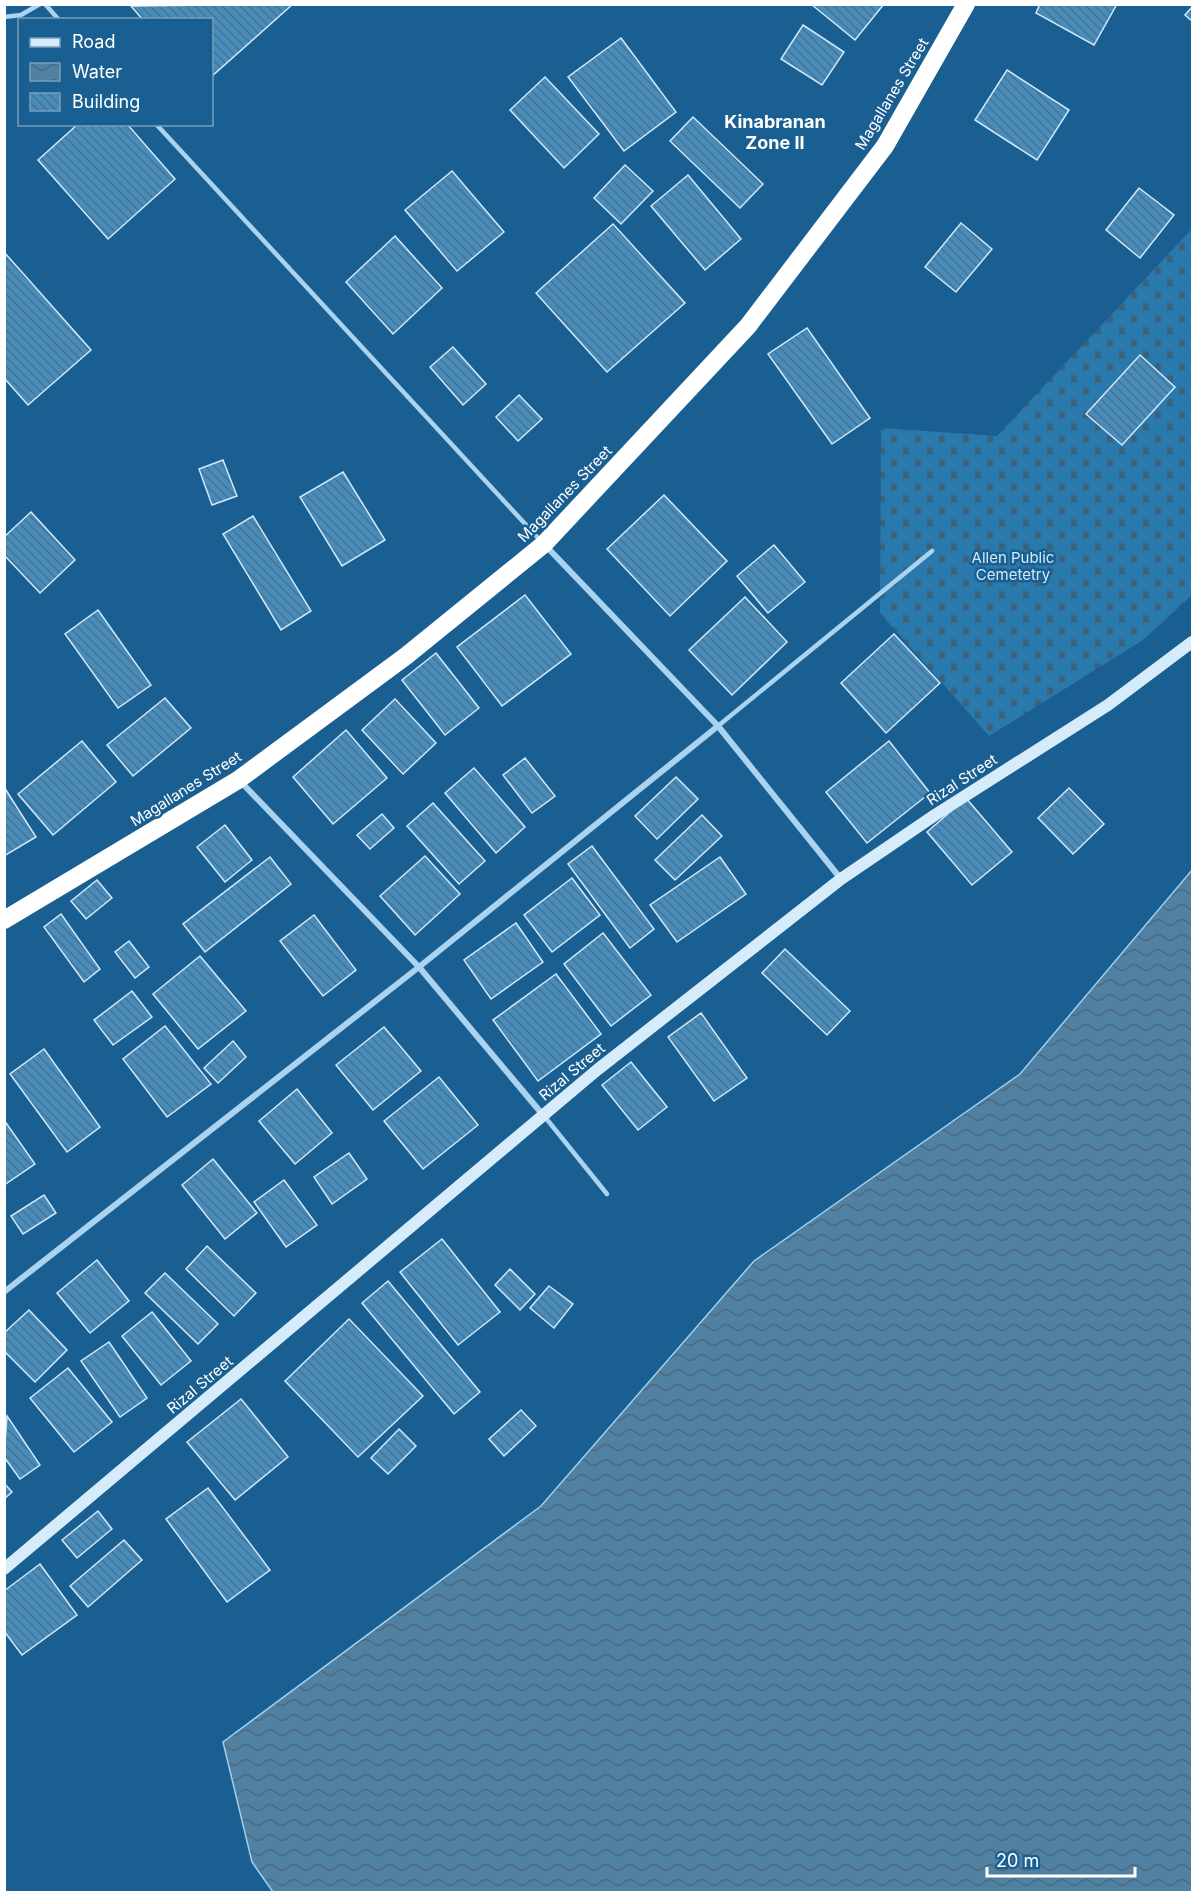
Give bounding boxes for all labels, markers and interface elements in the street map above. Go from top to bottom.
legend [18,18,213,126]
text: Road [72,31,115,52]
street label: Magallanes Street [851,34,933,153]
text: Water [72,61,122,82]
text: Building [72,91,140,112]
district label: Kinabranan Zone II [724,111,826,153]
street label: Magallanes Street [514,441,616,546]
park label: Allen Public Cemetetry [972,548,1054,584]
street label: Magallanes Street [127,747,245,830]
street label: Rizal Street [923,750,1001,809]
street label: Rizal Street [535,1039,609,1105]
street label: Rizal Street [163,1352,237,1418]
scale bar [987,1840,1136,1878]
text: 20 m [996,1850,1039,1871]

